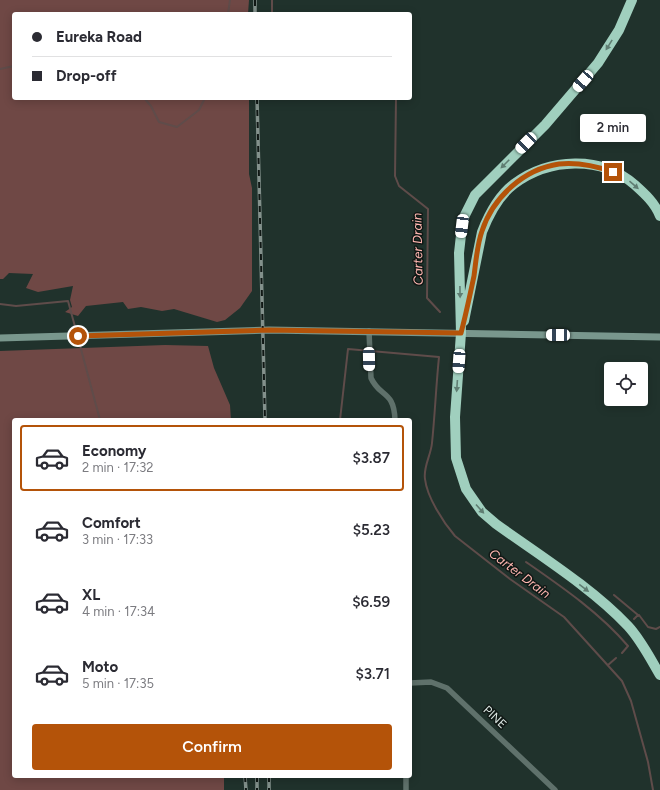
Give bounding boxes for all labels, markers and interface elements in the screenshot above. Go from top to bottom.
text: Eureka Road [56,28,142,46]
one-way arrow [606,40,613,51]
text: Drop-off [56,67,117,85]
car [571,68,595,94]
callout: 2 min [580,114,646,142]
text: 2 min [597,120,629,135]
car [513,130,539,156]
one-way arrow [500,159,510,169]
route end [604,163,622,181]
one-way arrow [629,180,639,189]
water label: Carter Drain [409,213,426,285]
car [455,213,469,239]
one-way arrow [457,286,463,299]
route start [69,327,87,345]
car [546,329,570,341]
car [363,347,375,371]
car [452,349,466,373]
map controls [604,362,648,406]
button: locate [604,362,648,406]
one-way arrow [454,380,461,392]
icon: car [34,440,70,476]
text: Economy [82,442,147,460]
text: $3.87 [352,449,390,467]
text: 2 min · 17:32 [82,460,154,475]
one-way arrow [476,504,485,514]
icon: car [34,512,70,548]
text: Comfort [82,514,141,532]
text: $5.23 [353,521,390,539]
text: 3 min · 17:33 [82,532,153,547]
water label: Carter Drain [486,546,553,601]
icon: car [34,584,70,620]
one-way arrow [578,584,589,592]
text: XL [82,586,100,604]
text: $6.59 [352,593,390,611]
text: 4 min · 17:34 [82,604,155,619]
icon: car [34,656,70,692]
text: Moto [82,658,118,676]
text: $3.71 [355,665,390,683]
text: 5 min · 17:35 [82,676,154,691]
street label: PINE [481,703,509,731]
button: Confirm [32,724,392,770]

